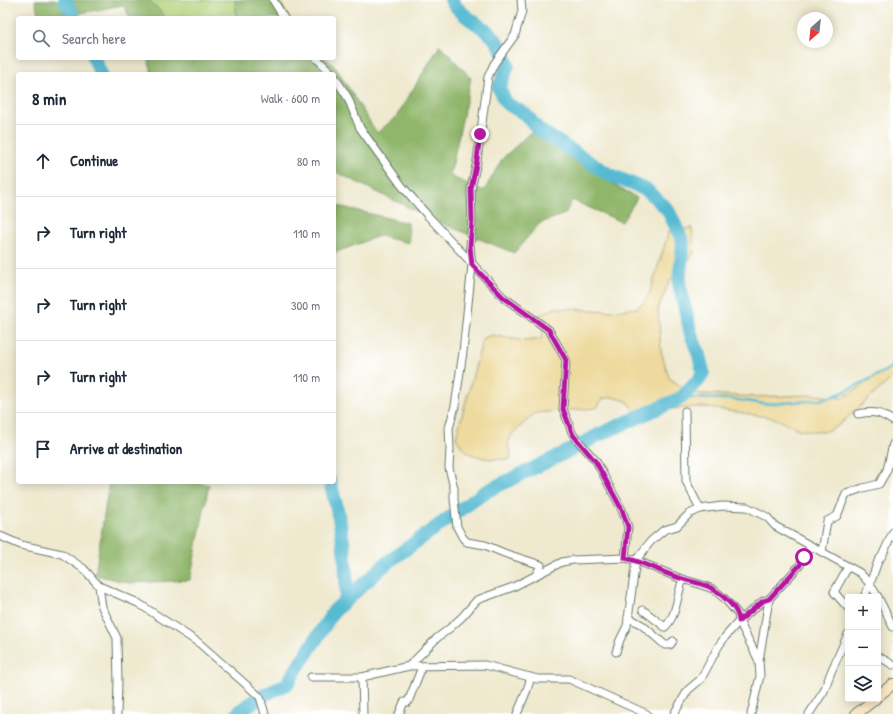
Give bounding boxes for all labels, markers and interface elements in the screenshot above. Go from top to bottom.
north arrow [797,12,833,48]
search box [16,16,336,60]
icon: search [30,27,52,49]
text: Search here [62,28,126,49]
text: 8 min [32,87,66,110]
text: Walk · 600 m [261,89,320,107]
route end [471,125,489,143]
icon: ahead [32,150,54,172]
text: Continue [70,150,118,171]
text: 80 m [297,152,320,170]
icon: right [32,222,54,244]
text: Turn right [70,222,126,243]
text: 110 m [293,224,320,242]
icon: right [32,294,54,316]
text: Turn right [70,294,126,315]
text: 300 m [291,296,320,314]
icon: right [32,366,54,388]
text: Turn right [70,366,126,387]
text: 110 m [293,368,320,386]
icon: arrive [32,438,54,460]
text: Arrive at destination [70,438,182,459]
route start [795,548,813,566]
map controls [845,594,881,702]
button: + [845,594,881,630]
button: − [845,630,881,666]
button: layers [845,666,881,702]

